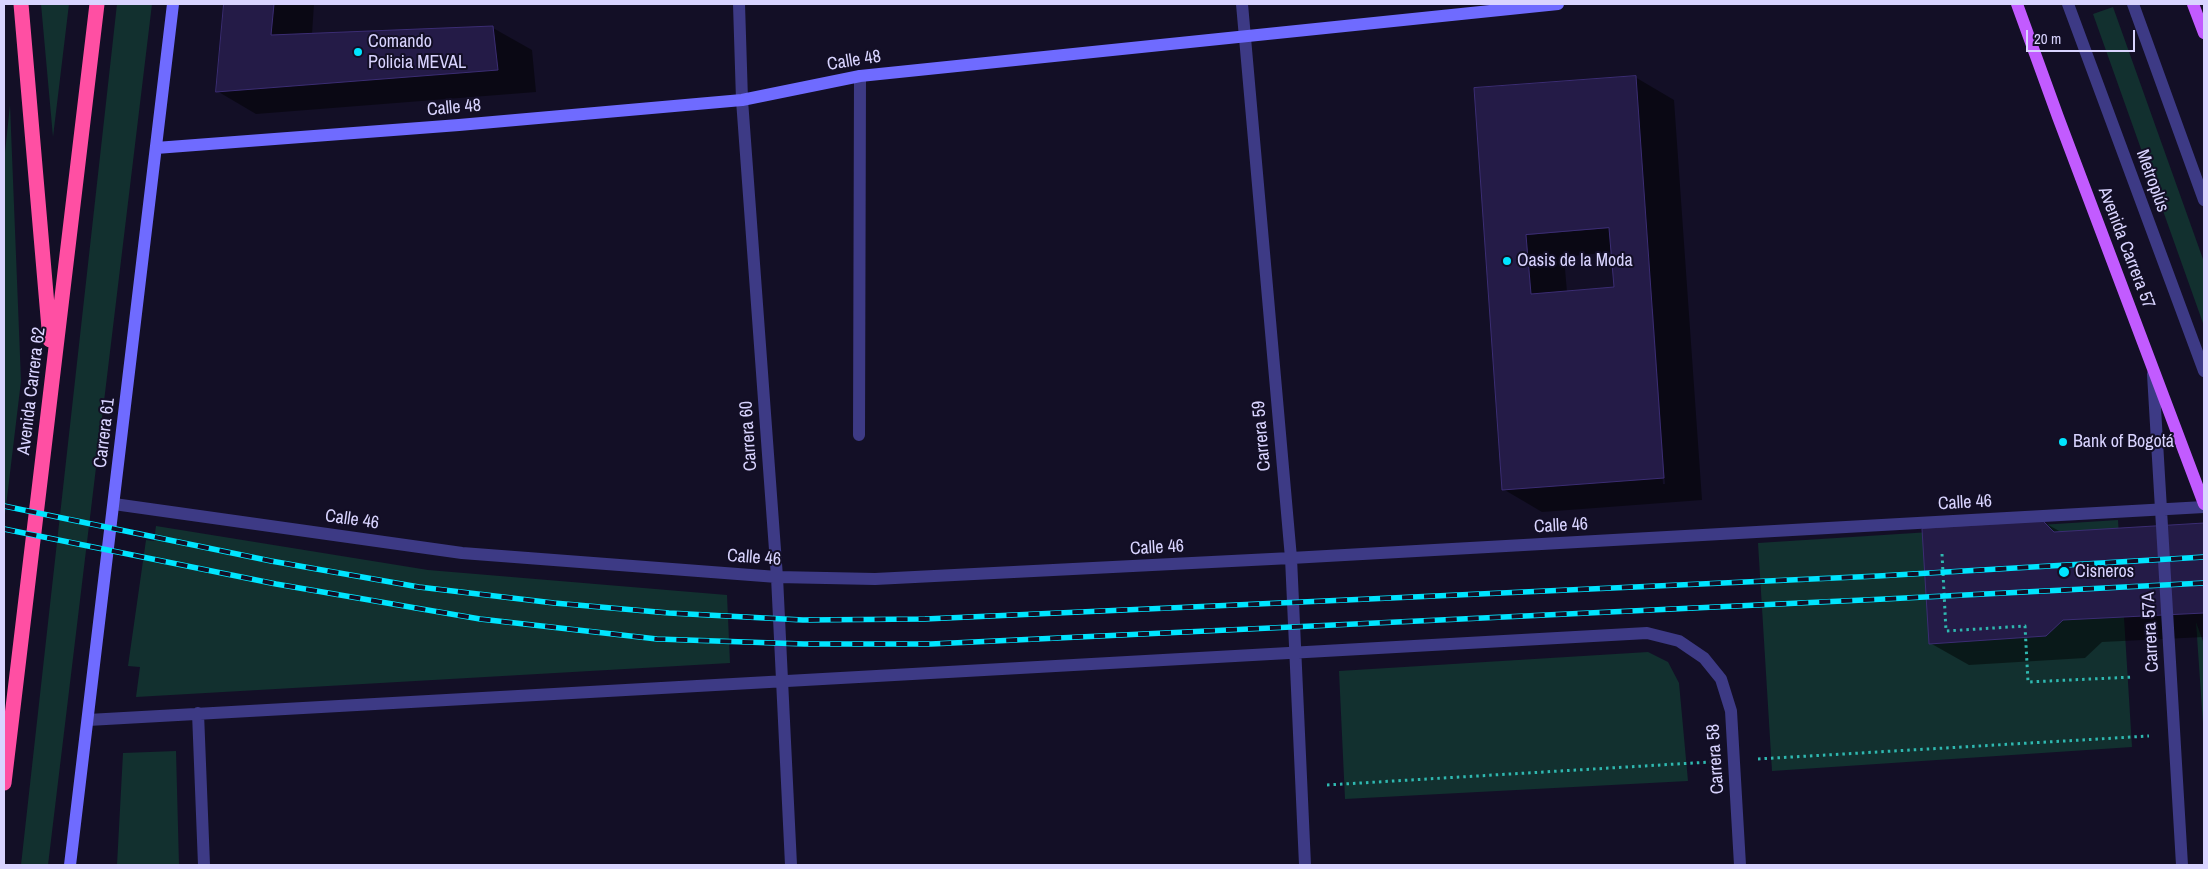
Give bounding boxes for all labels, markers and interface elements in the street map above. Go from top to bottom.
scale bar [2028,20,2137,52]
text: 20 m [2034,28,2061,49]
place label: Comando Policia MEVAL [368,31,466,74]
marker: Comando Policia MEVAL [352,46,364,58]
street label: Calle 48 [826,46,882,76]
street label: Calle 48 [426,95,482,121]
street label: Metroplús [2131,147,2173,215]
street label: Avenida Carrera 57 [2093,184,2159,312]
place label: Oasis de la Moda [1517,250,1633,272]
marker: Oasis de la Moda [1501,255,1513,267]
street label: Avenida Carrera 62 [13,326,51,456]
street label: Carrera 61 [90,397,120,469]
street label: Carrera 60 [736,400,762,472]
street label: Carrera 59 [1248,400,1276,472]
place label: Bank of Bogotá [2073,431,2174,453]
marker: Bank of Bogotá [2057,436,2069,448]
street label: Calle 46 [1937,491,1993,515]
street label: Calle 46 [324,506,380,534]
street label: Calle 46 [1533,514,1589,538]
street label: Calle 46 [1129,536,1185,560]
street label: Calle 46 [726,545,782,571]
place label: Cisneros [2075,561,2134,583]
marker: Cisneros [2057,565,2071,579]
street label: Carrera 57A [2138,591,2164,673]
street label: Carrera 58 [1703,723,1729,795]

